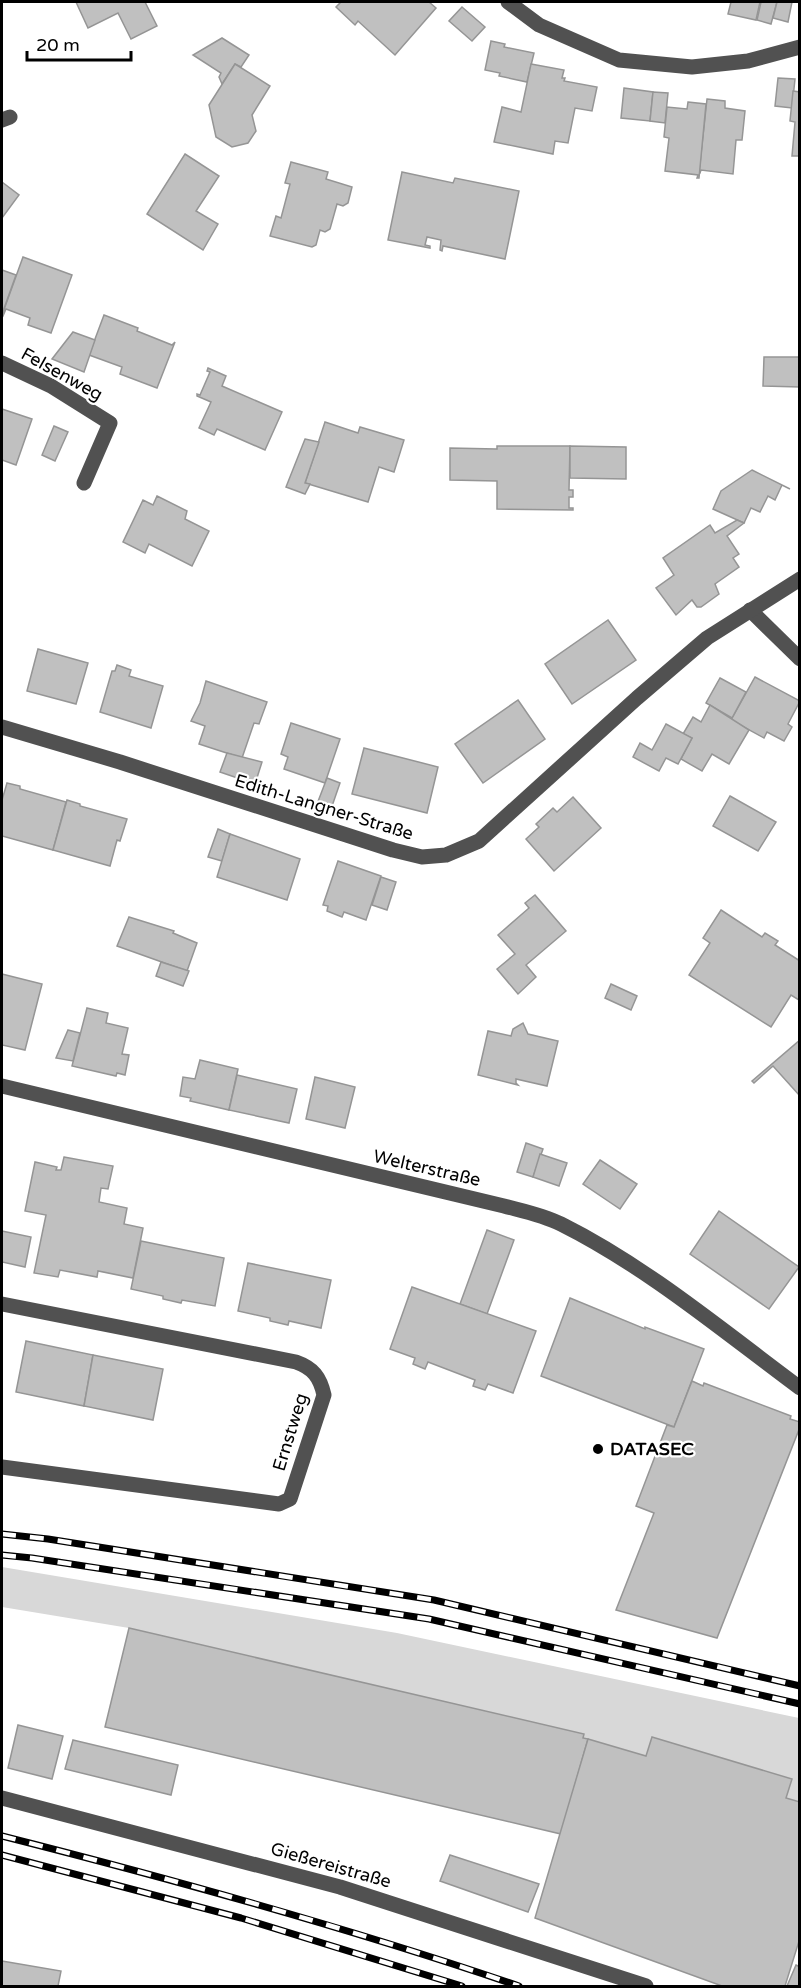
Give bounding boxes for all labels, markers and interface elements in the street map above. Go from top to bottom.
scale bar [27,24,130,62]
text: 20 m [36,34,80,56]
street label: Felsenweg [17,343,107,405]
street label: Edith-Langner-Straße [232,769,416,845]
street label: Welterstraße [371,1145,483,1191]
street label: Ernstweg [268,1390,312,1474]
place label: DATASEC [610,1438,694,1460]
marker: DATASEC [591,1442,605,1456]
street label: Gießereistraße [268,1837,394,1893]

